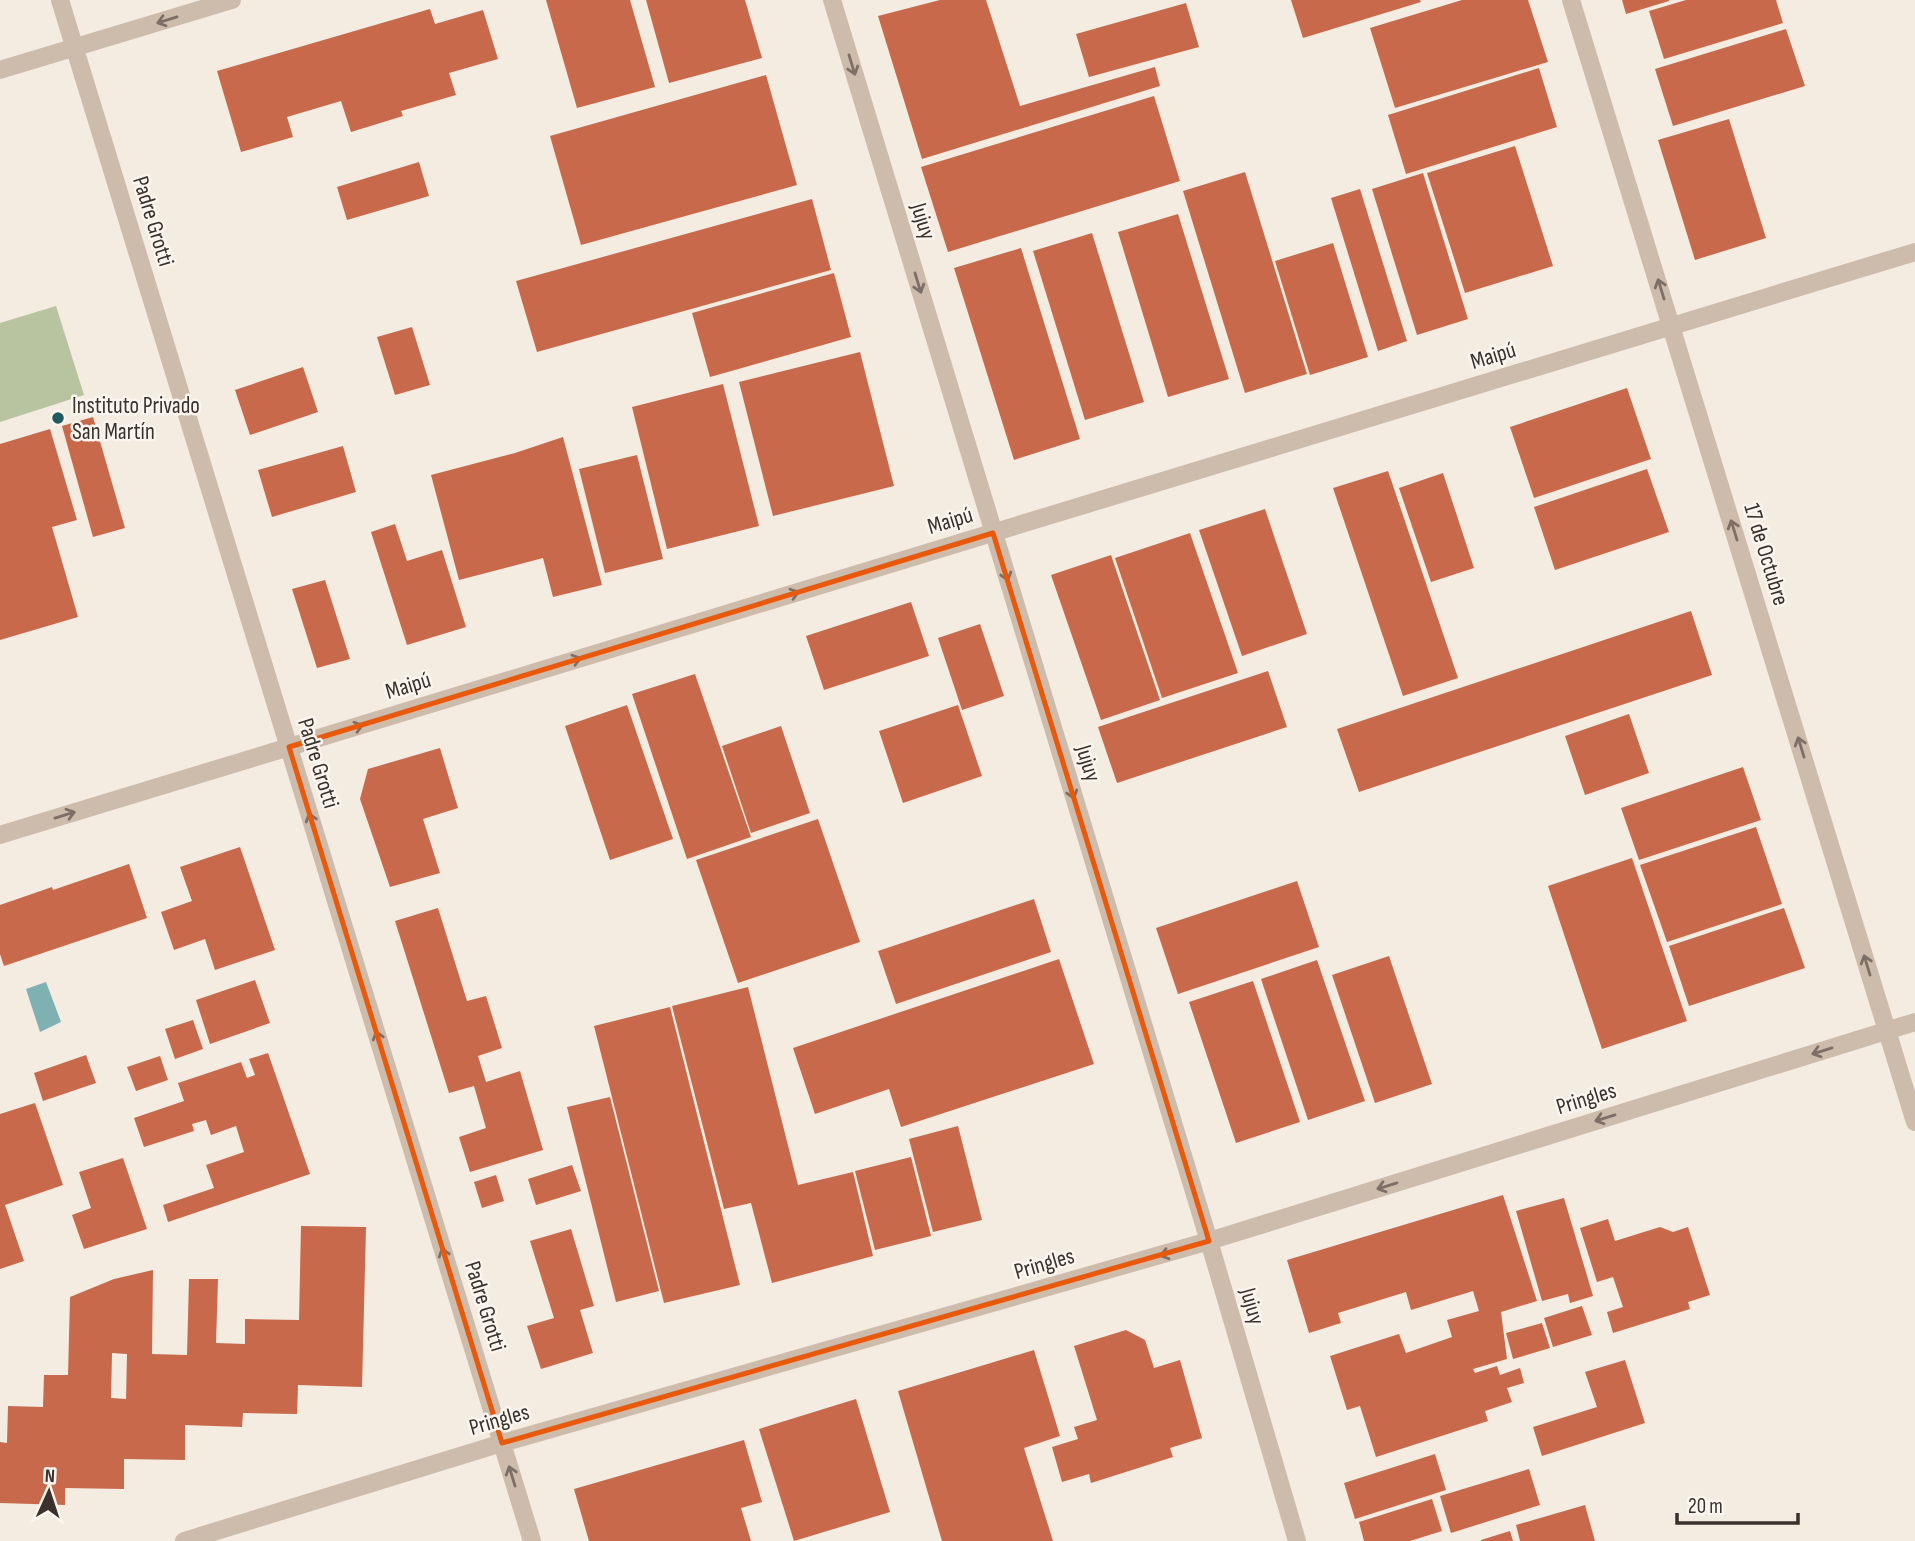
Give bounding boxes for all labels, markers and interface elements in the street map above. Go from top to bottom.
one-way arrow [156,14,178,27]
one-way arrow [846,54,859,76]
street label: Padre Grotti [126,173,180,270]
street label: Jujuy [904,199,942,243]
one-way arrow [912,272,925,294]
one-way arrow [1653,278,1666,300]
street label: Maipú [1467,336,1519,376]
place label: Instituto Privado San Martín [72,392,200,446]
marker: Instituto Privado San Martín [50,410,66,426]
street label: 17 de Octubre [1737,500,1795,609]
street label: Maipú [924,501,976,541]
one-way arrow [1727,519,1740,541]
one-way arrow [999,560,1012,582]
one-way arrow [777,588,799,601]
one-way arrow [560,654,582,667]
street label: Maipú [382,666,434,706]
street label: Padre Grotti [291,715,345,812]
one-way arrow [342,720,364,733]
one-way arrow [1793,737,1806,759]
street label: Jujuy [1069,741,1107,785]
one-way arrow [1065,778,1078,800]
one-way arrow [54,808,76,821]
one-way arrow [305,813,317,835]
one-way arrow [1860,954,1873,976]
one-way arrow [371,1030,384,1052]
one-way arrow [1811,1045,1833,1058]
street label: Pringles [1553,1077,1620,1121]
one-way arrow [1594,1113,1616,1126]
one-way arrow [1377,1180,1399,1193]
street label: Pringles [1011,1242,1078,1286]
one-way arrow [438,1247,451,1269]
one-way arrow [1159,1247,1181,1260]
street label: Padre Grotti [458,1258,512,1355]
street label: Jujuy [1233,1284,1271,1328]
street label: Pringles [466,1398,533,1442]
north arrow [14,1457,84,1527]
text: N [44,1465,55,1488]
one-way arrow [505,1465,517,1487]
scale bar [1677,1482,1798,1526]
text: 20 m [1688,1494,1723,1519]

